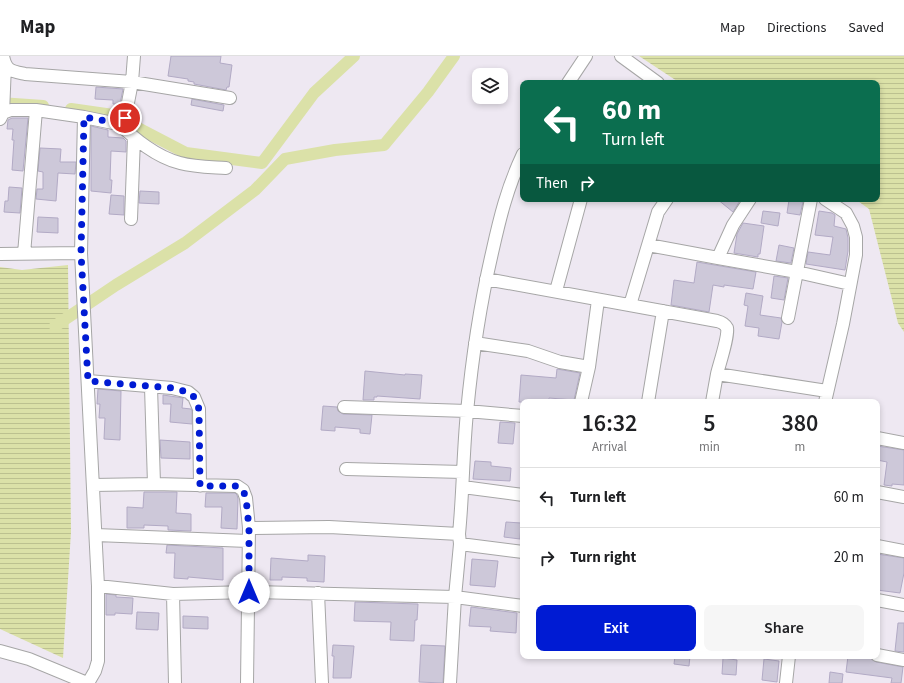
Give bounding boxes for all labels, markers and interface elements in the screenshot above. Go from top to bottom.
text: Map [20,14,55,41]
text: Map [720,18,745,38]
text: Directions [767,18,826,38]
text: Saved [848,18,884,38]
map controls [472,68,508,104]
button: layers [472,68,508,104]
text: 60 m [602,90,661,130]
icon: left [536,96,588,148]
pin [108,101,142,135]
icon: arrive [114,107,136,129]
text: Turn left [602,127,664,152]
icon: right [576,172,598,194]
text: Then [536,173,568,194]
text: 16:32 [582,406,637,441]
text: 5 [703,406,716,441]
text: 380 [782,406,818,441]
text: Arrival [592,438,627,456]
text: min [699,438,720,456]
text: m [795,438,805,456]
icon: left [536,487,558,509]
text: Turn left [570,487,626,508]
text: 60 m [834,487,864,508]
icon: right [536,547,558,569]
text: Turn right [570,547,636,568]
text: 20 m [834,547,864,568]
position arrow [228,571,270,613]
button: Exit [536,605,696,651]
button: Share [704,605,864,651]

